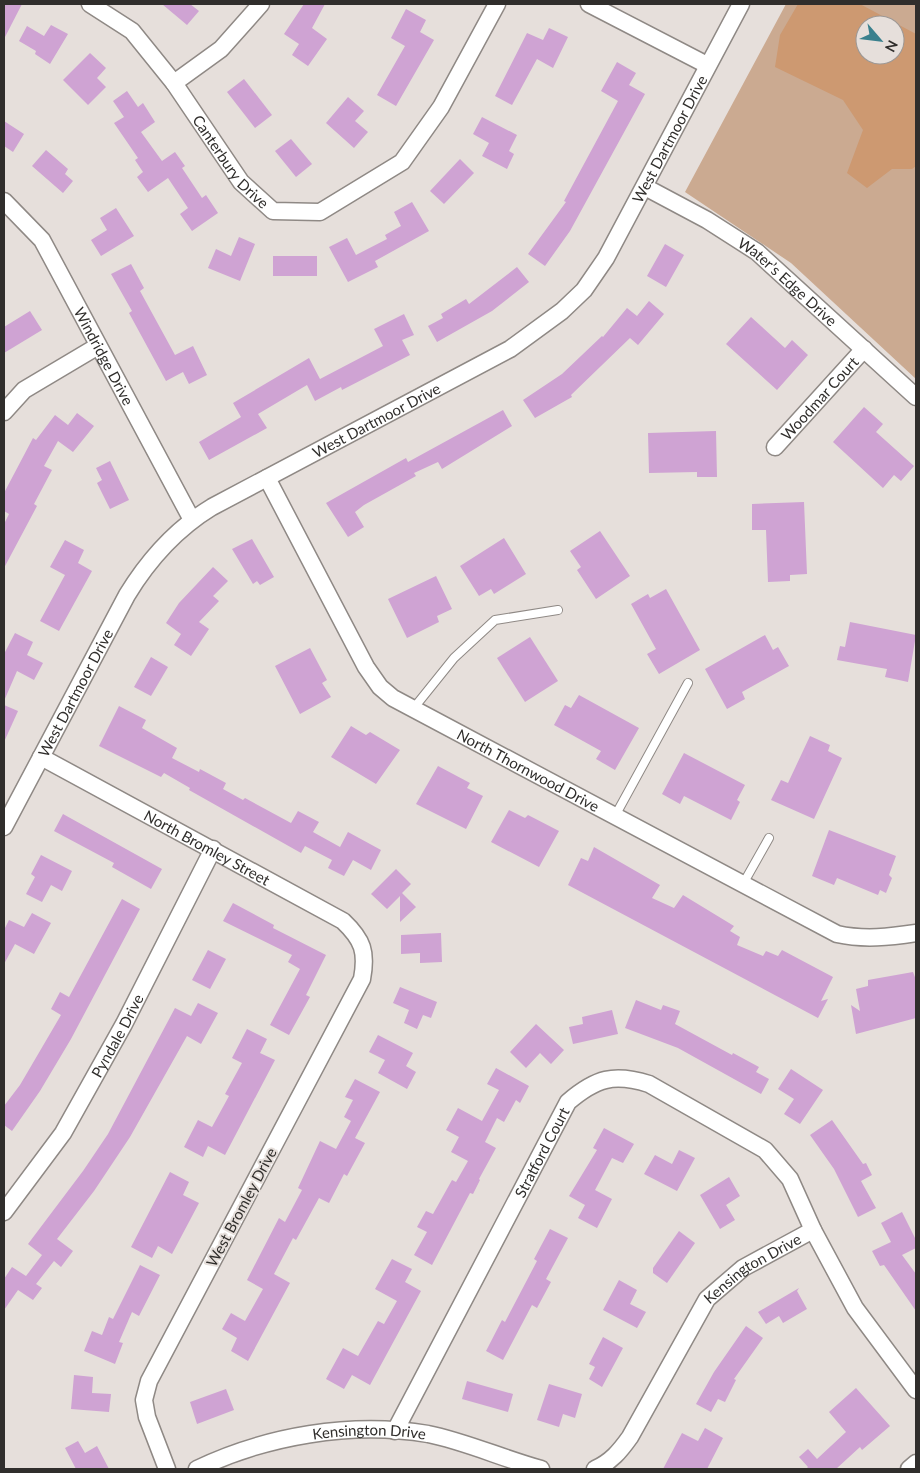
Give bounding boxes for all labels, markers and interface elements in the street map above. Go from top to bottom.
north arrow [855,15,905,65]
text: N [882,38,902,55]
street label: West Dartmoor Drive [628,72,711,206]
street label: Canterbury Drive [189,111,273,212]
street label: Water’s Edge Drive [735,233,841,330]
street label: Windridge Drive [71,304,138,408]
street label: Woodmar Court [777,352,862,444]
street label: West Dartmoor Drive [309,379,443,461]
street label: West Dartmoor Drive [34,626,116,760]
street label: North Thornwood Drive [454,725,603,815]
street label: North Bromley Street [141,806,274,889]
street label: Pyndale Drive [87,991,147,1080]
street label: Stratford Court [510,1103,573,1200]
street label: West Bromley Drive [202,1144,280,1270]
street label: Kensington Drive [700,1229,804,1307]
street label: Kensington Drive [311,1420,427,1443]

